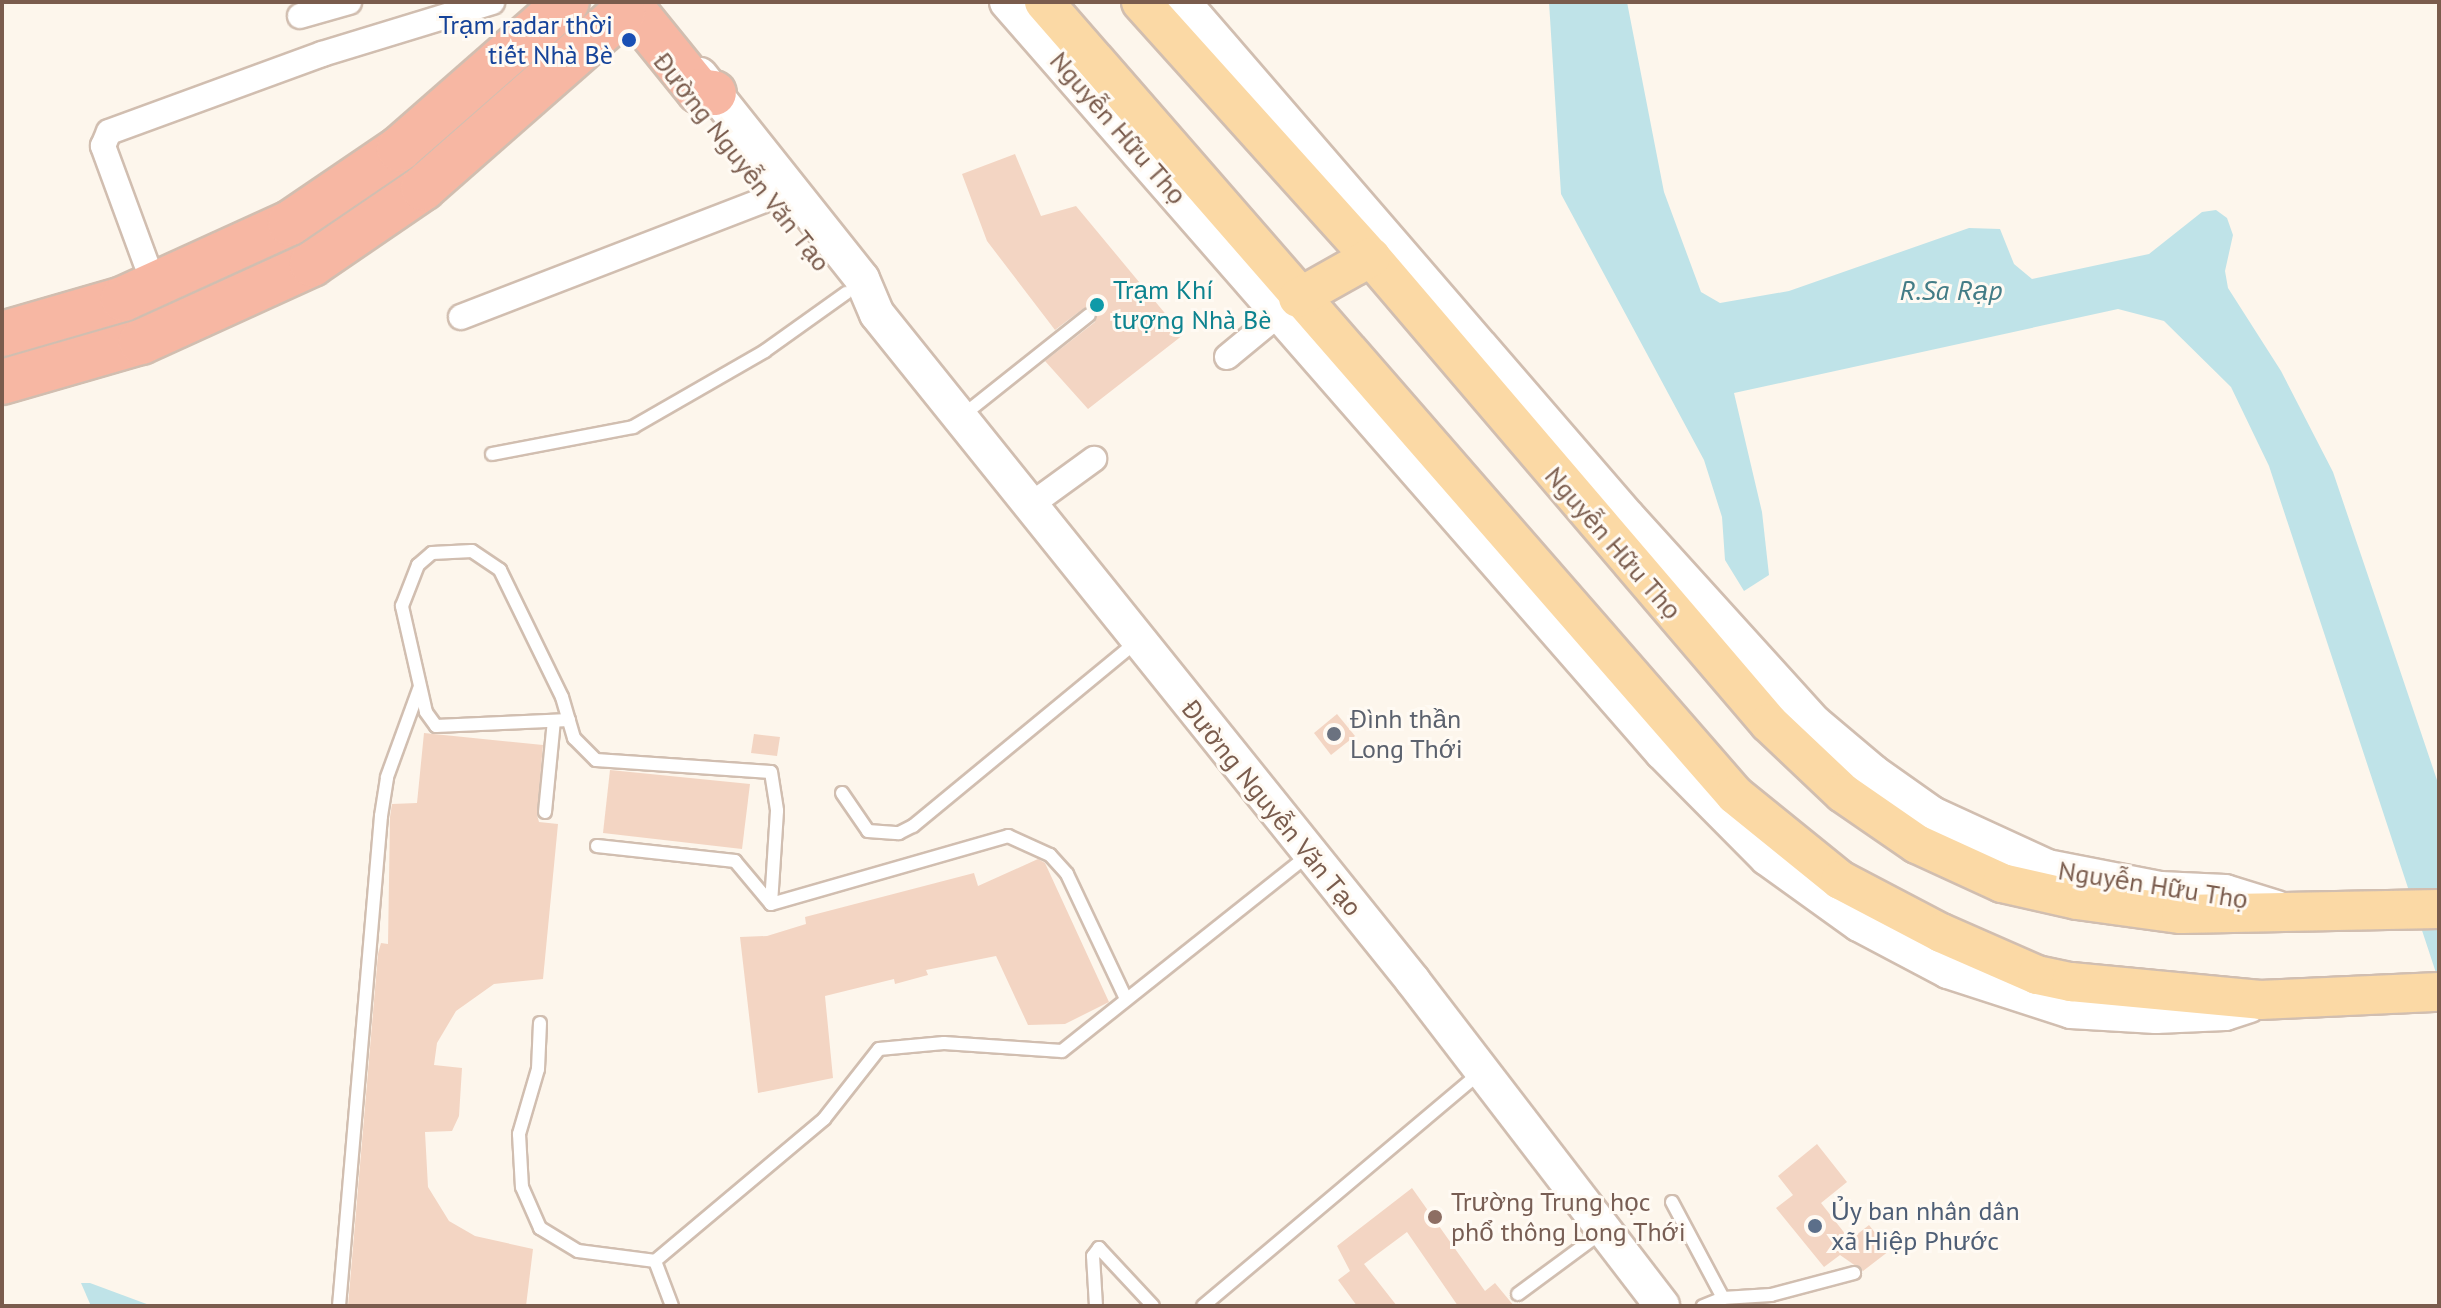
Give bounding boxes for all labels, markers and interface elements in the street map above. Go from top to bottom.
place label: Trạm radar thời tiết Nhà Bè [438,9,613,70]
marker: Trạm radar thời tiết Nhà Bè [620,31,638,49]
street label: Nguyễn Hữu Thọ [1043,45,1193,211]
street label: Đường Nguyễn Văn Tạo [646,46,838,278]
water label: R.Sa Rạp [1900,273,2002,307]
place label: Trạm Khí tượng Nhà Bè [1113,274,1271,336]
marker: Trạm Khí tượng Nhà Bè [1088,296,1106,314]
street label: Nguyễn Hữu Thọ [1538,460,1688,626]
street label: Đường Nguyễn Văn Tạo [1175,693,1369,923]
place label: Đình thần Long Thới [1350,703,1464,764]
marker: Đình thần Long Thới [1325,725,1343,743]
street label: Nguyễn Hữu Thọ [2056,855,2250,915]
place label: Trường Trung học phổ thông Long Thới [1451,1186,1686,1248]
place label: Ủy ban nhân dân xã Hiệp Phước [1831,1195,2021,1256]
marker: Trường Trung học phổ thông Long Thới [1426,1208,1444,1226]
marker: Ủy ban nhân dân xã Hiệp Phước [1806,1217,1824,1235]

